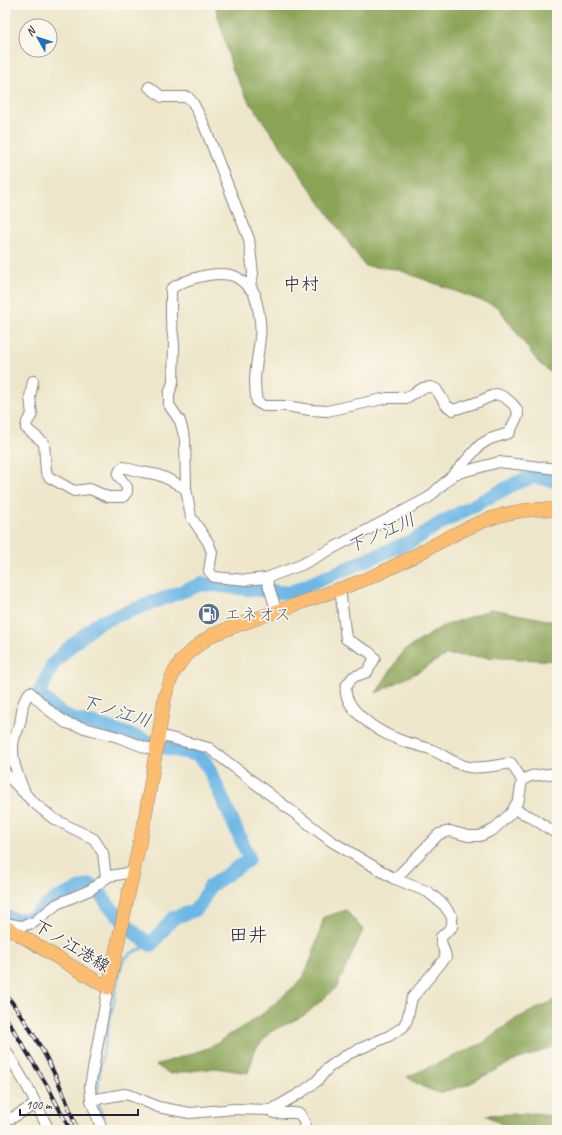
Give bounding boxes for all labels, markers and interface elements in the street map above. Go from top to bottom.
north arrow [18,18,58,58]
text: N [23,23,39,39]
district label: 中村 [283,273,319,295]
water label: 下ノ江川 [344,508,418,558]
fuel station icon: エネオス [196,601,222,627]
place label: エネオス [224,604,291,625]
water label: 下ノ江川 [78,690,154,732]
street label: 下ノ江港線 [30,915,114,977]
district label: 田井 [229,923,267,947]
scale bar [20,1091,138,1117]
text: 100 m [26,1097,53,1113]

